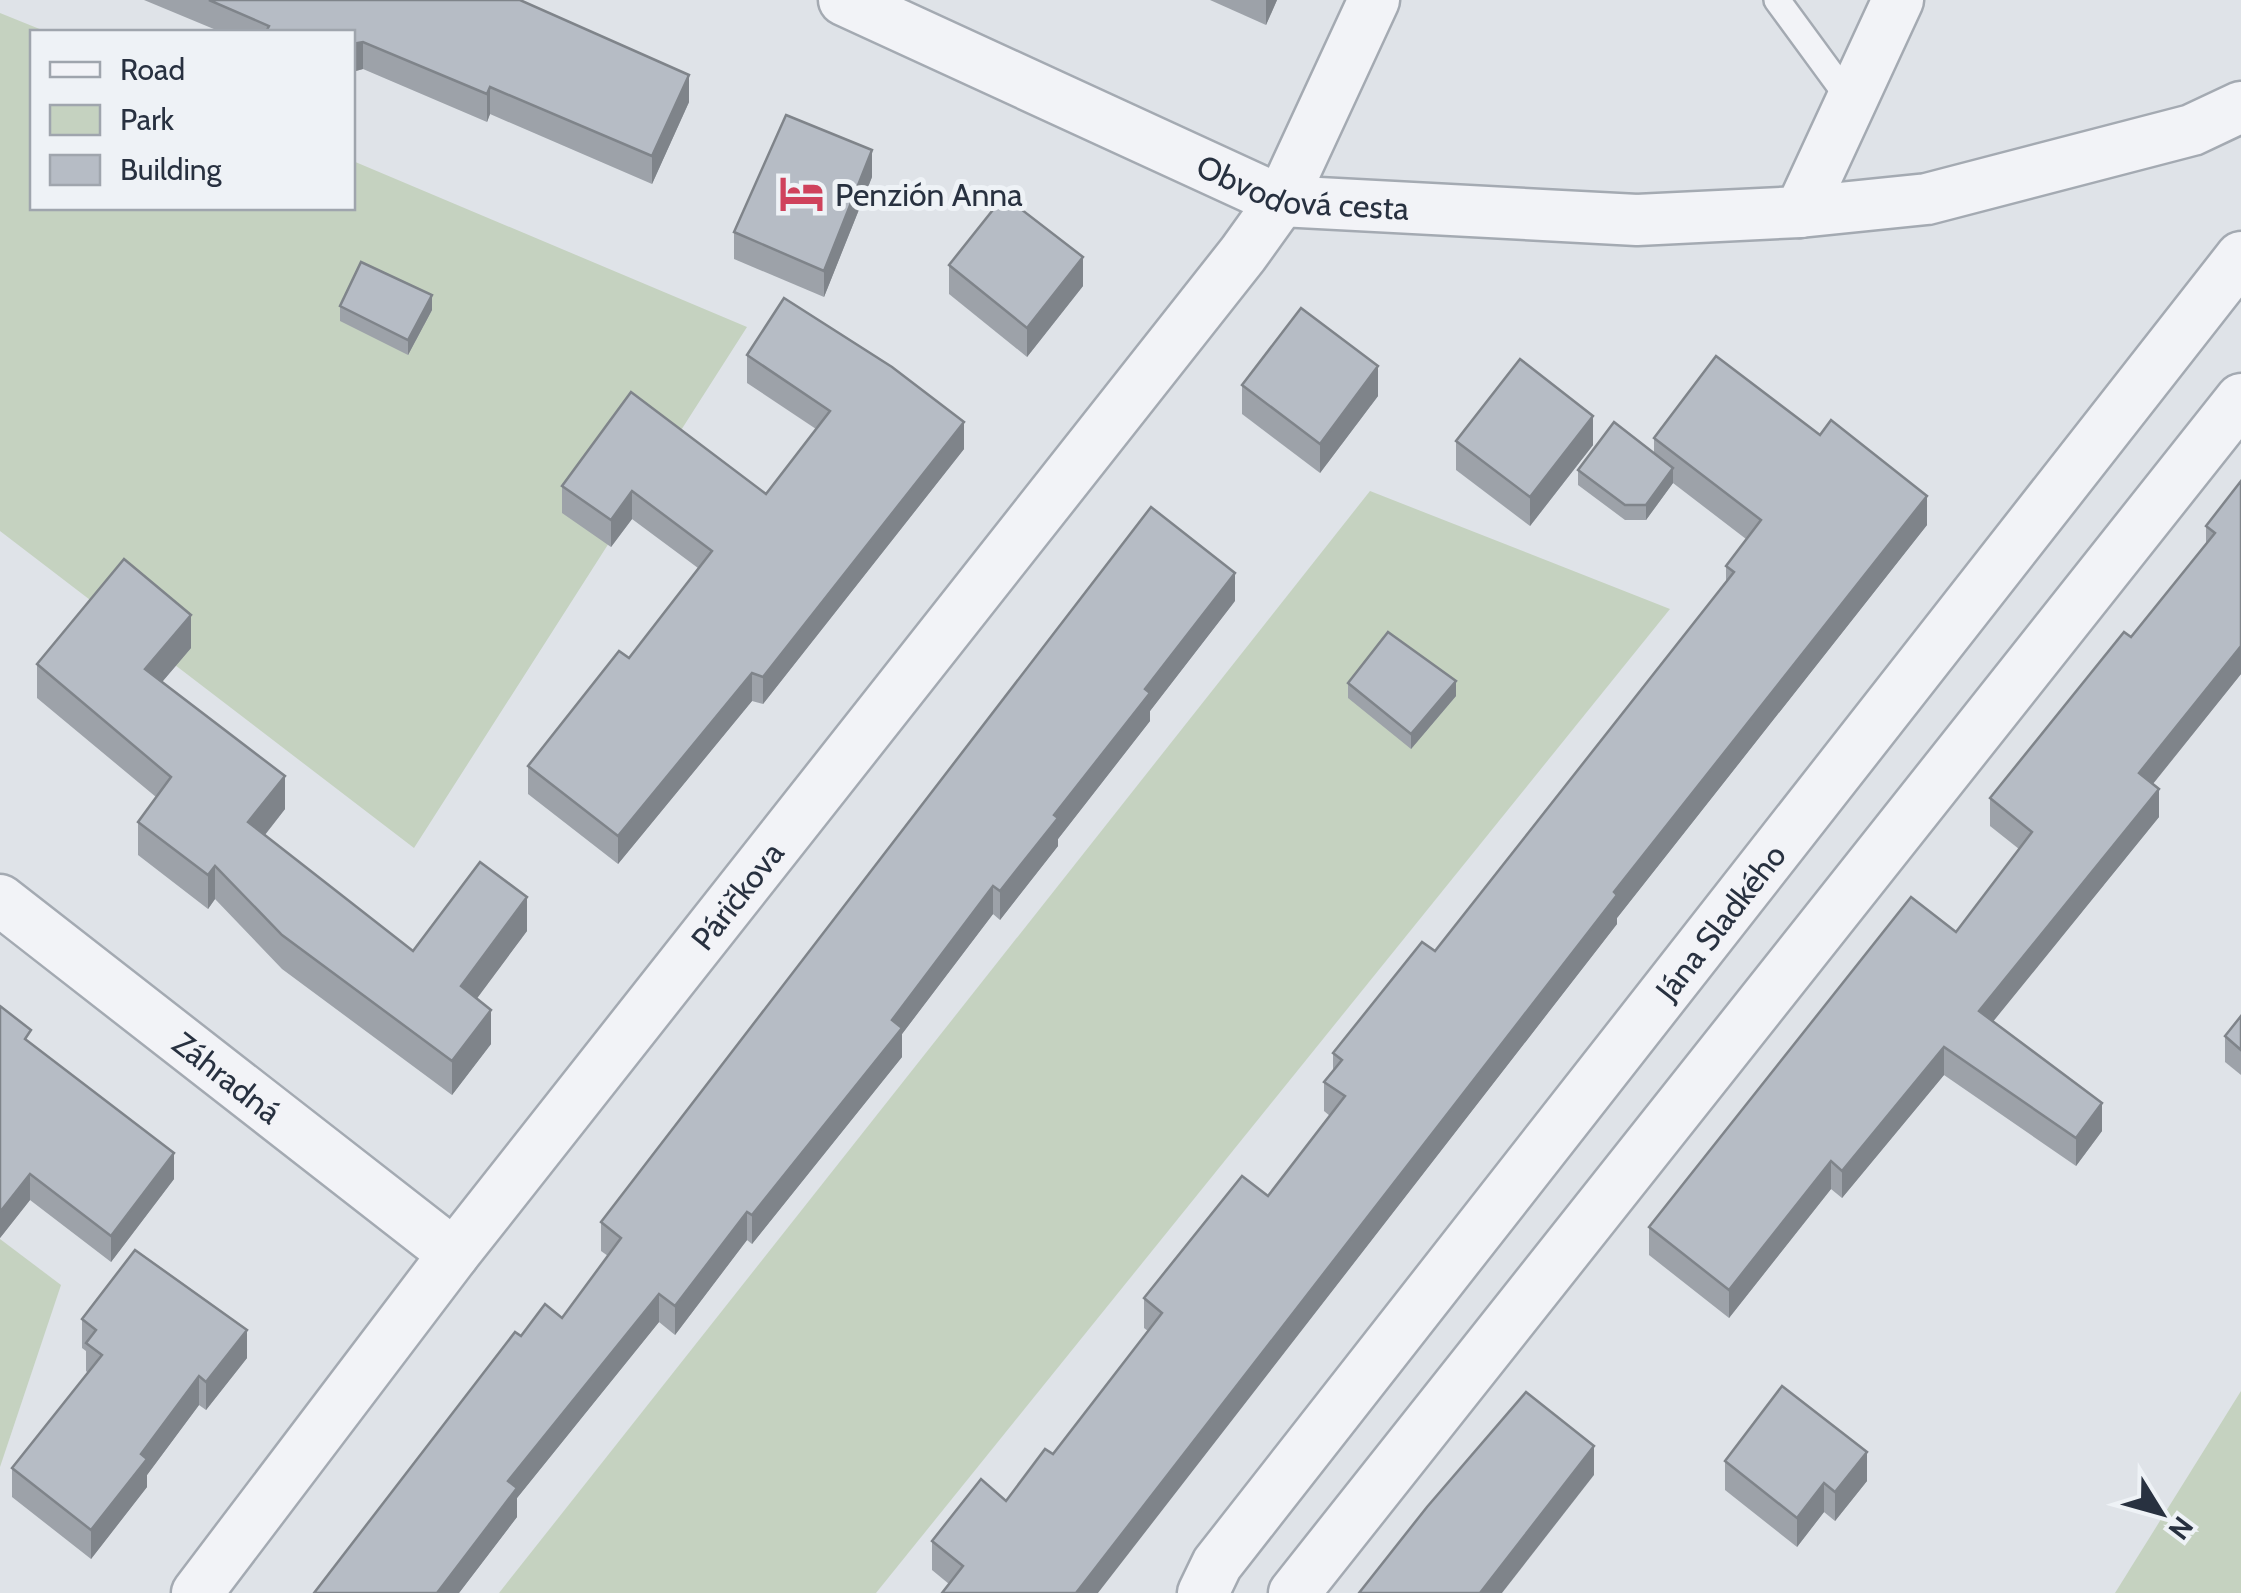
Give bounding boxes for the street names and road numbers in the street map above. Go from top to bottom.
street label: Obvodová cesta [1191,146,1411,227]
street label: Páričkova [682,833,792,957]
street label: Jána Sladkého [1646,836,1793,1009]
street label: Záhradná [165,1023,289,1132]

